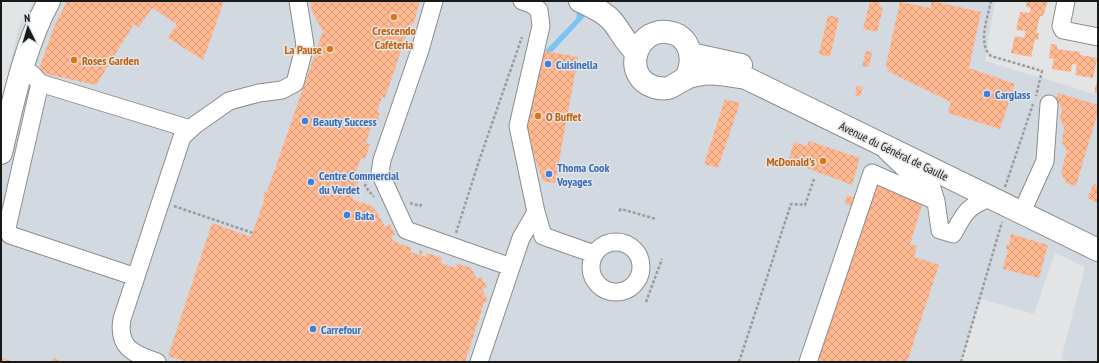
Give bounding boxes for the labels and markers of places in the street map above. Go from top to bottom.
marker: Crescendo Caféteria [389,12,399,22]
place label: Crescendo Caféteria [372,23,416,52]
place label: La Pause [284,42,322,57]
marker: La Pause [325,44,335,54]
place label: Roses Garden [82,53,139,68]
marker: Roses Garden [69,55,79,65]
place label: Cuisinella [556,57,598,72]
marker: Cuisinella [543,59,553,69]
place label: Carglass [995,87,1030,102]
marker: Carglass [982,89,992,99]
place label: O Buffet [546,109,582,124]
marker: O Buffet [533,111,543,121]
place label: Beauty Success [313,114,377,129]
marker: Beauty Success [300,116,310,126]
place label: McDonald's [766,154,815,169]
marker: McDonald's [818,156,828,166]
place label: Thoma Cook Voyages [556,160,609,189]
place label: Centre Commercial du Verdet [319,168,399,197]
marker: Thoma Cook Voyages [544,169,554,179]
marker: Centre Commercial du Verdet [306,177,316,187]
place label: Bata [355,208,374,223]
marker: Bata [342,210,352,220]
place label: Carrefour [321,322,361,337]
marker: Carrefour [308,324,318,334]

